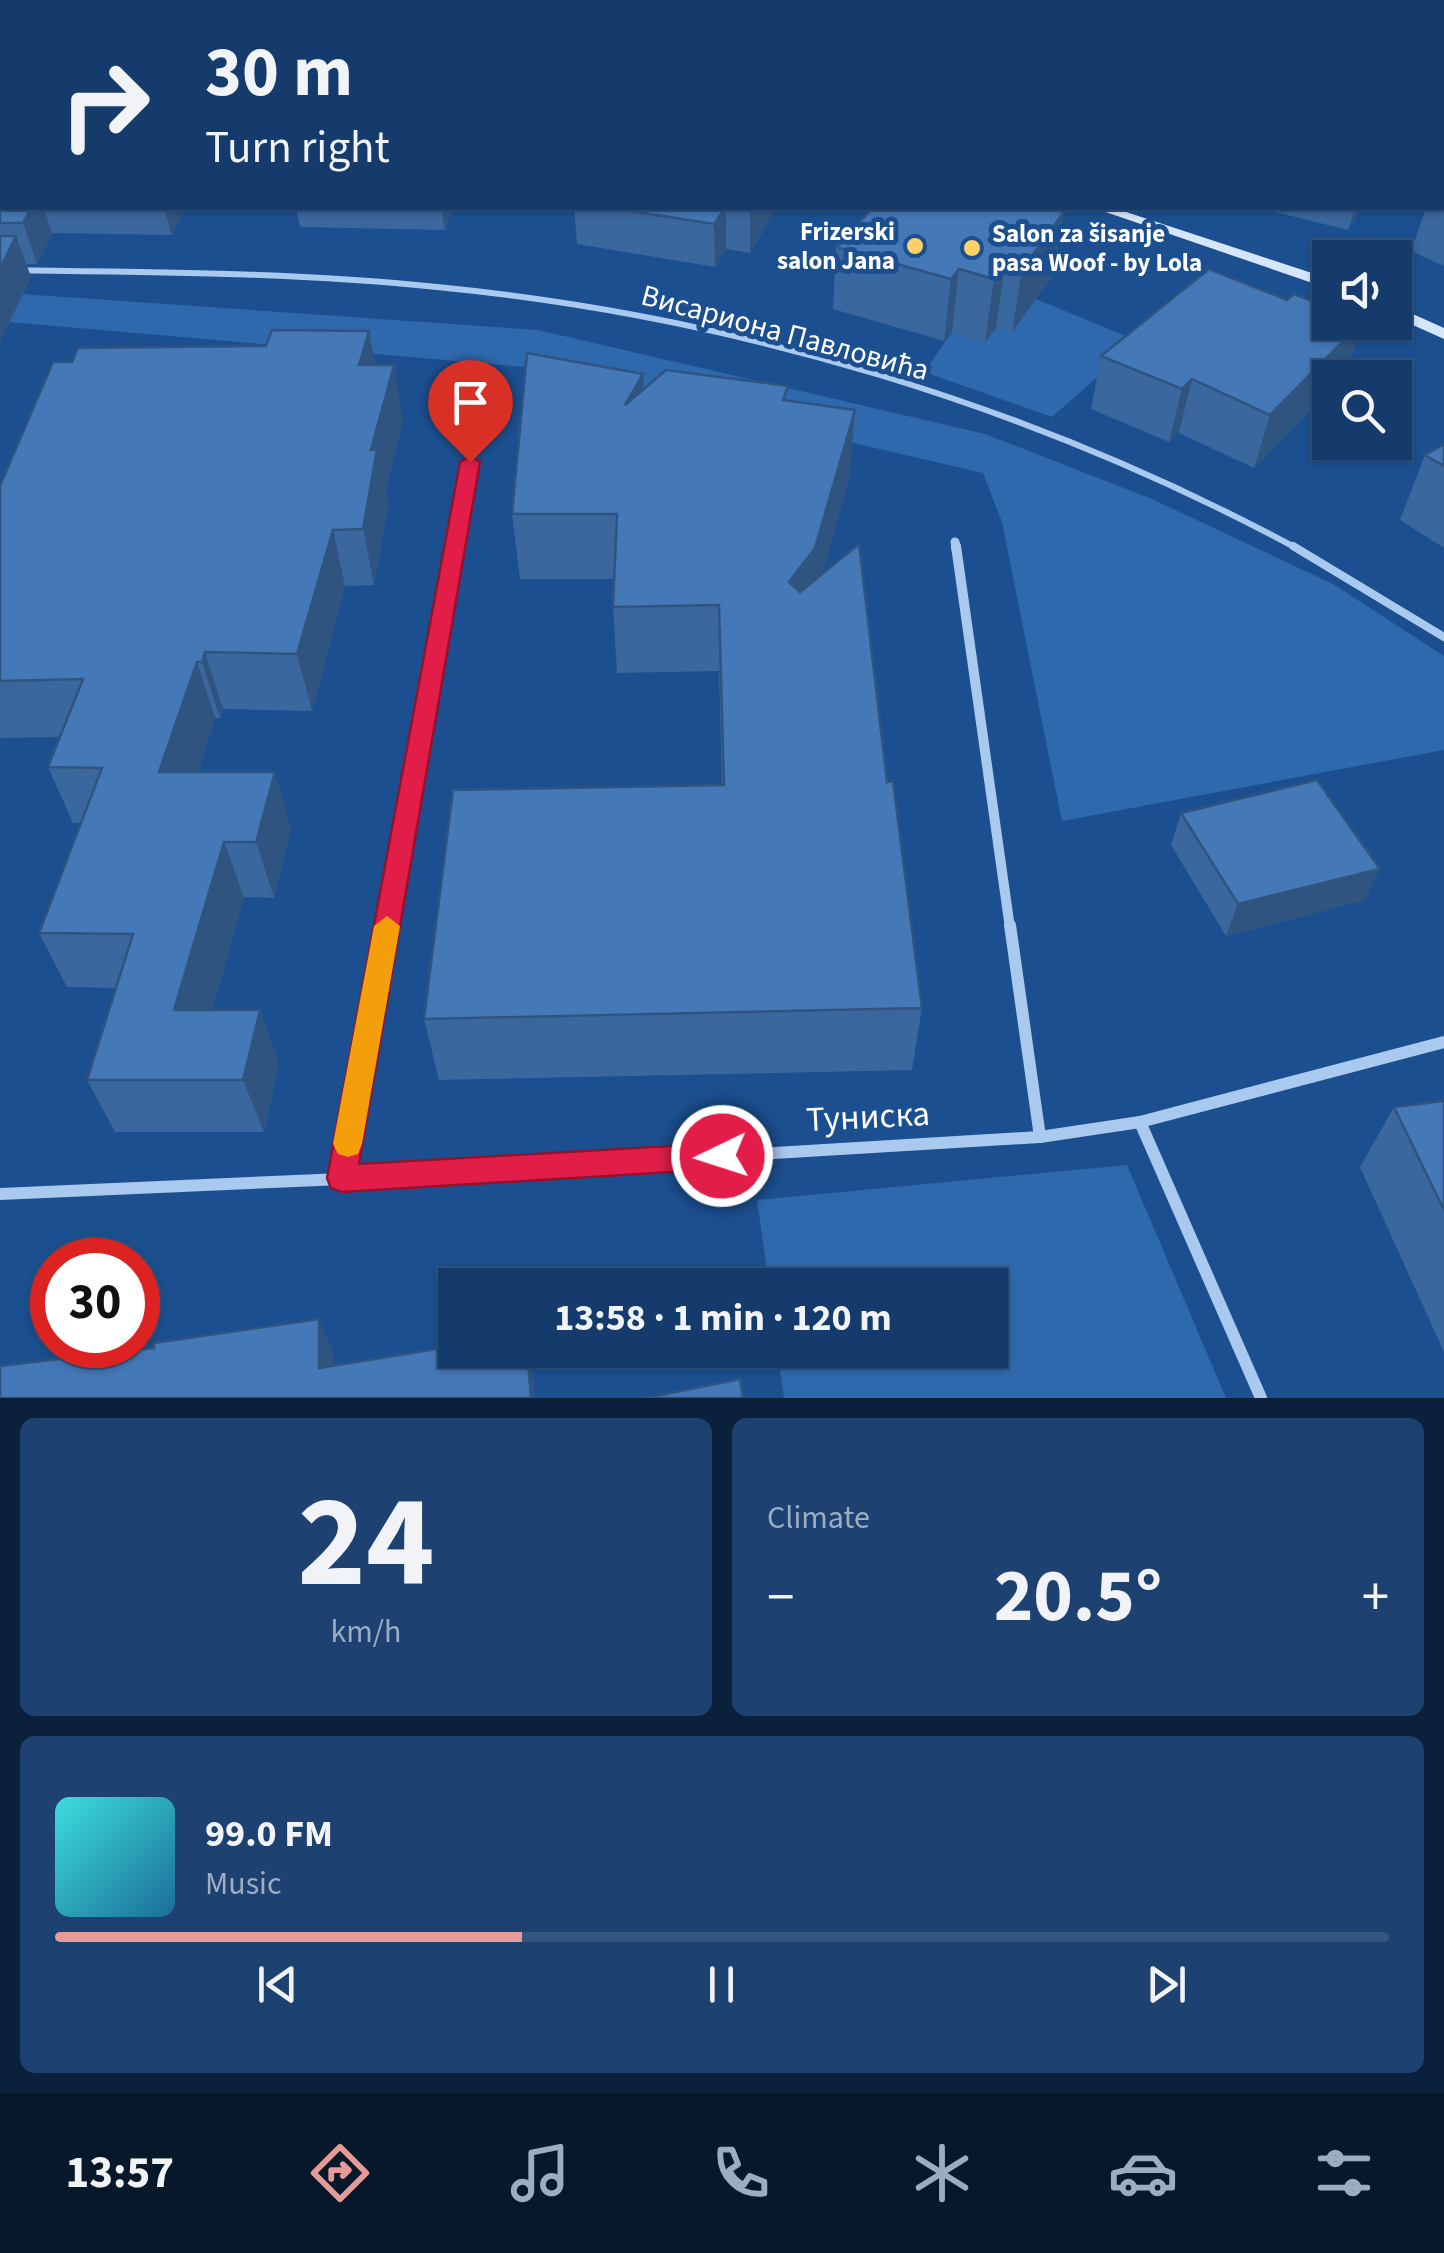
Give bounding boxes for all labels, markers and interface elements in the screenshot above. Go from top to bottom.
text: 30 m [205,23,353,123]
icon: right [40,40,170,170]
text: Turn right [205,116,390,180]
place label: Frizerski salon Jana [777,214,895,279]
place label: Salon za šisanje pasa Woof - by Lola [992,216,1202,281]
marker: Frizerski salon Jana [904,235,926,257]
marker: Salon za šisanje pasa Woof - by Lola [961,237,983,259]
map controls [1312,240,1412,460]
button: sound [1312,240,1412,340]
street label: Висариона Павловића [636,274,934,392]
pin [428,360,513,463]
button: search [1312,360,1412,460]
icon: arrive [443,375,498,430]
street label: Туниска [805,1089,931,1145]
position arrow [670,1104,774,1208]
speed limit sign: 30 [30,1238,160,1368]
text: 13:58 · 1 min · 120 m [554,1291,892,1345]
text: 24 [297,1451,435,1636]
text: Climate [767,1495,870,1541]
text: 20.5° [994,1543,1162,1650]
text: − [767,1559,794,1637]
text: + [1362,1559,1389,1637]
text: km/h [331,1609,401,1655]
text: 99.0 FM [205,1807,333,1861]
text: Music [205,1861,282,1907]
icon: previous [250,1957,305,2012]
icon: pause [694,1957,749,2012]
icon: next [1139,1957,1194,2012]
icon: directions [305,2138,375,2208]
icon: music [505,2138,575,2208]
icon: phone [706,2138,776,2208]
icon: climate [907,2138,977,2208]
icon: car [1108,2138,1178,2208]
icon: filters [1309,2138,1379,2208]
text: 13:57 [65,2141,174,2205]

